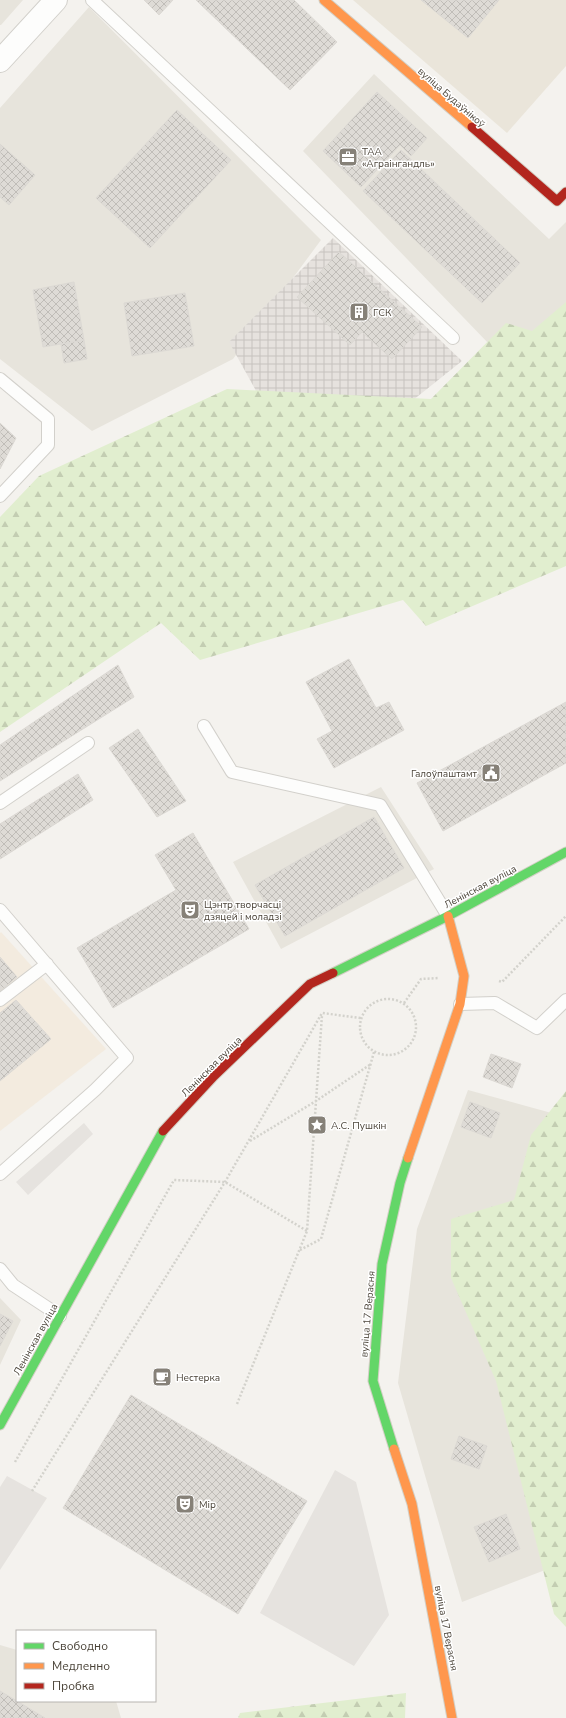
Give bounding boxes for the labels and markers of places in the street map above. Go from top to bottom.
place label: ТАА «Аграінгандль» [362,145,435,171]
office icon: ТАА «Аграінгандль» [337,146,359,168]
building icon: ГСК [348,301,370,323]
place label: ГСК [373,306,392,320]
public building icon: Галоўпаштамт [480,762,502,784]
place label: Галоўпаштамт [411,767,478,781]
place label: Цэнтр творчасці дзяцей і моладзі [204,898,282,924]
theatre icon: Цэнтр творчасці дзяцей і моладзі [179,899,201,921]
place icon: А.С. Пушкін [306,1114,328,1136]
place label: А.С. Пушкін [331,1119,387,1133]
cafe icon: Нестерка [151,1366,173,1388]
place label: Нестерка [176,1371,220,1385]
theatre icon: Мір [174,1493,196,1515]
place label: Мір [199,1498,216,1512]

